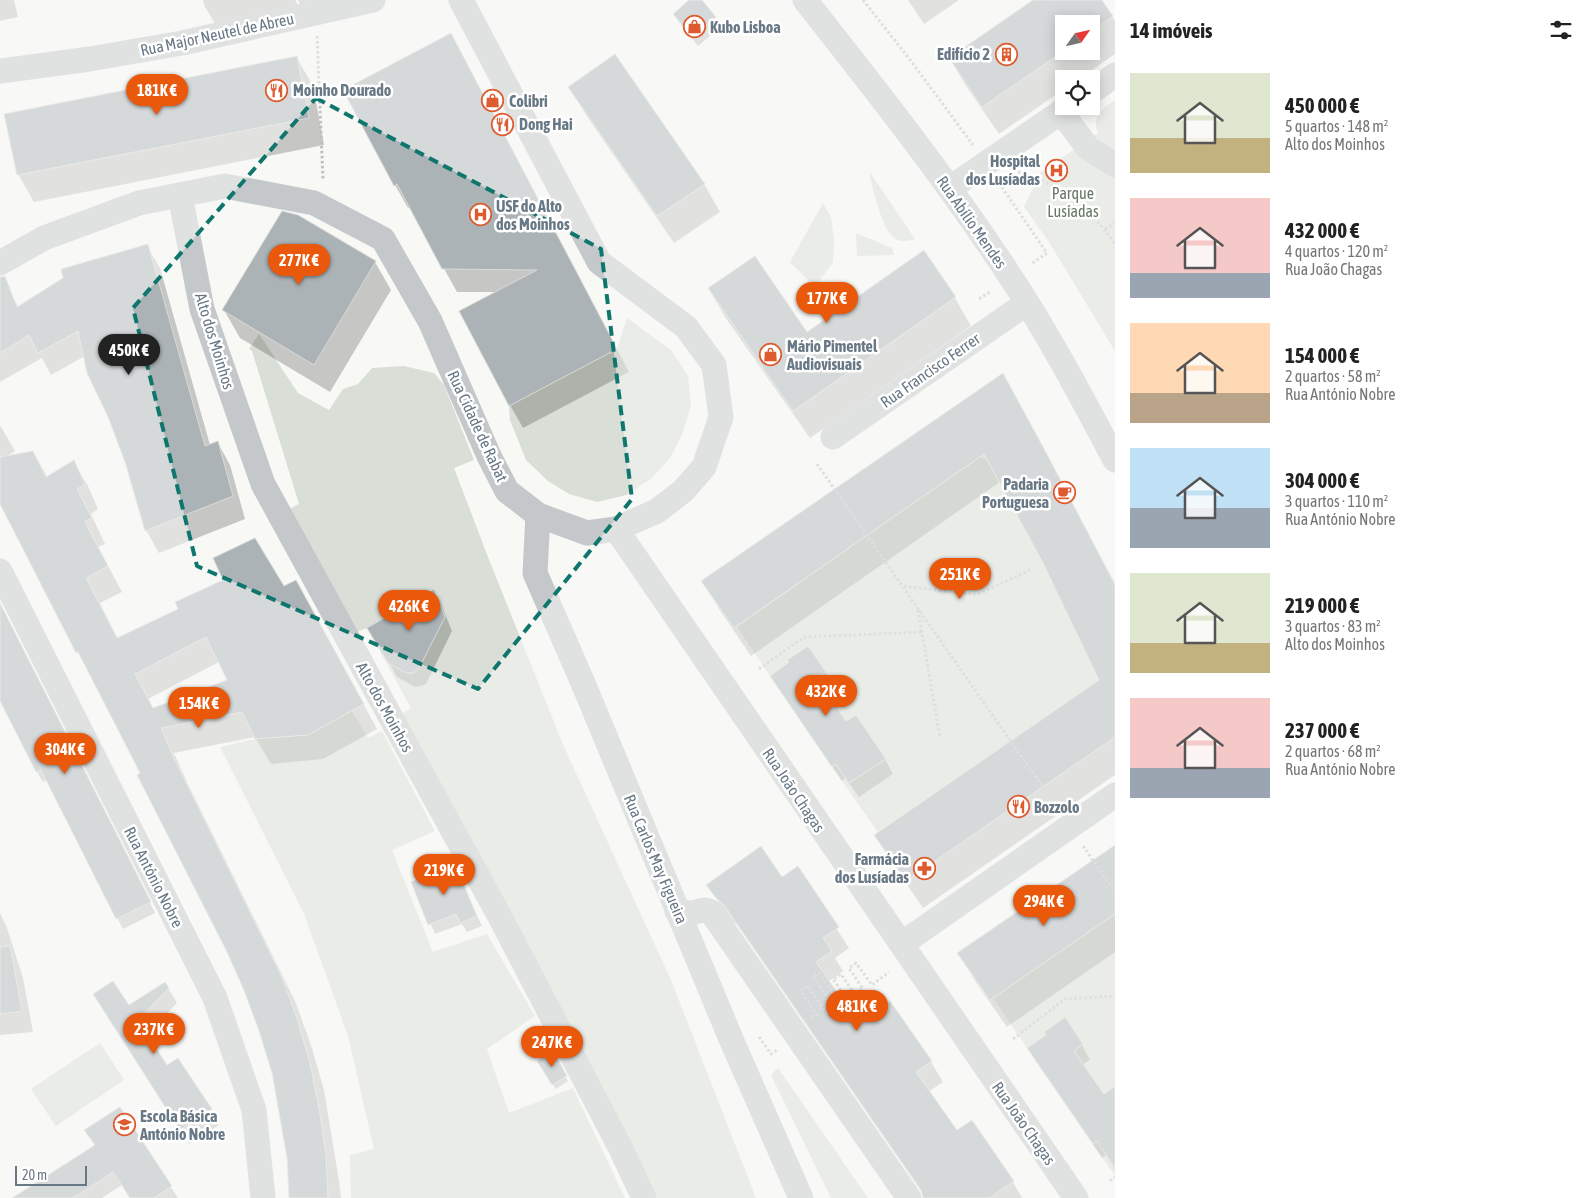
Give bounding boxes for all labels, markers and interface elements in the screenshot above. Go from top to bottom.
street label: Rua Major Neutel de Abreu [139,9,296,60]
shop icon: Kubo Lisboa [682,15,706,39]
north arrow [1055,15,1100,60]
map controls [1055,15,1100,115]
icon: filters [1547,16,1575,44]
place label: Kubo Lisboa [710,18,781,36]
text: 14 imóveis [1130,18,1212,42]
building icon: Edifício 2 [994,42,1018,66]
place label: Edifício 2 [937,45,990,63]
button: locate [1055,70,1100,115]
pin: 181K € [116,74,198,116]
restaurant icon: Moinho Dourado [265,78,289,102]
text: 181K € [137,81,177,99]
place label: Moinho Dourado [293,81,392,99]
shop icon: Colibri [481,89,505,113]
place label: Colibri [509,92,548,110]
icon: home [1170,93,1230,153]
text: 450 000 € [1285,93,1359,117]
restaurant icon: Dong Hai [491,112,515,136]
place label: Dong Hai [519,115,573,133]
text: 5 quartos · 148 m² [1285,117,1388,135]
text: Alto dos Moinhos [1285,135,1385,153]
place label: Hospital dos Lusíadas [966,152,1041,188]
hospital icon: Hospital dos Lusíadas [1044,158,1068,182]
street label: Rua Abílio Mendes [934,172,1011,272]
park label: Parque Lusíadas [1047,184,1099,220]
place label: USF do Alto dos Moinhos [496,197,570,233]
hospital icon: USF do Alto dos Moinhos [468,203,492,227]
icon: home [1170,218,1230,278]
text: 432 000 € [1285,218,1359,242]
text: 4 quartos · 120 m² [1285,242,1388,260]
pin: 277K € [258,244,340,286]
text: 277K € [279,251,319,269]
text: Rua João Chagas [1285,260,1382,278]
pin: 177K € [786,282,868,324]
text: 177K € [807,289,847,307]
street label: Alto dos Moinhos [192,291,238,392]
street label: Rua Francisco Ferrer [877,329,983,411]
pin: 450K € [88,334,170,376]
place label: Mário Pimentel Audiovisuais [786,337,878,373]
text: 450K € [109,341,149,359]
shop icon: Mário Pimentel Audiovisuais [759,343,783,367]
icon: home [1170,343,1230,403]
text: 154 000 € [1285,343,1359,367]
text: 2 quartos · 58 m² [1285,367,1381,385]
street label: Rua Cidade de Rabat [444,368,512,485]
text: Rua António Nobre [1285,385,1396,403]
icon: home [1170,468,1230,528]
text: 304 000 € [1285,468,1359,492]
place label: Padaria Portuguesa [982,475,1049,511]
cafe icon: Padaria Portuguesa [1053,481,1077,505]
text: 3 quartos · 110 m² [1285,492,1388,510]
text: Rua António Nobre [1285,510,1396,528]
pin: 251K € [919,558,1001,600]
text: 251K € [940,565,980,583]
pin: 426K € [368,590,450,632]
icon: home [1170,593,1230,653]
text: 219 000 € [1285,593,1359,617]
text: 426K € [389,597,429,615]
text: 3 quartos · 83 m² [1285,617,1381,635]
text: Alto dos Moinhos [1285,635,1385,653]
street label: Alto dos Moinhos [353,659,417,755]
pin: 432K € [785,674,867,717]
text: 432K € [806,682,846,700]
pin: 154K € [158,686,240,729]
text: 154K € [179,694,219,712]
icon: home [1170,718,1230,778]
text: 237 000 € [1285,718,1359,742]
pin: 304K € [24,732,106,775]
text: 304K € [45,740,85,758]
text: 2 quartos · 68 m² [1285,742,1381,760]
street label: Rua João Chagas [759,745,829,836]
text: Rua António Nobre [1285,760,1396,778]
street label: Rua Carlos May Figueira [620,792,691,927]
restaurant icon: Bozzolo [1006,795,1030,819]
place label: Bozzolo [1034,798,1080,816]
street label: Rua António Nobre [121,824,187,930]
place label: Farmácia dos Lusíadas [835,850,909,886]
pin: 219K € [403,854,485,896]
pharmacy icon: Farmácia dos Lusíadas [913,856,937,880]
text: 219K € [424,861,464,879]
pin: 294K € [1003,884,1085,927]
text: 294K € [1024,892,1064,910]
pin: 481K € [816,990,898,1032]
text: 481K € [837,997,877,1015]
pin: 237K € [113,1012,195,1055]
text: 237K € [134,1020,174,1038]
pin: 247K € [511,1026,593,1068]
text: 247K € [532,1033,572,1051]
street label: Rua João Chagas [988,1078,1059,1169]
place label: Escola Básica António Nobre [139,1107,225,1143]
school or university icon: Escola Básica António Nobre [112,1113,136,1137]
scale bar [15,1163,88,1186]
text: 20 m [22,1167,47,1183]

